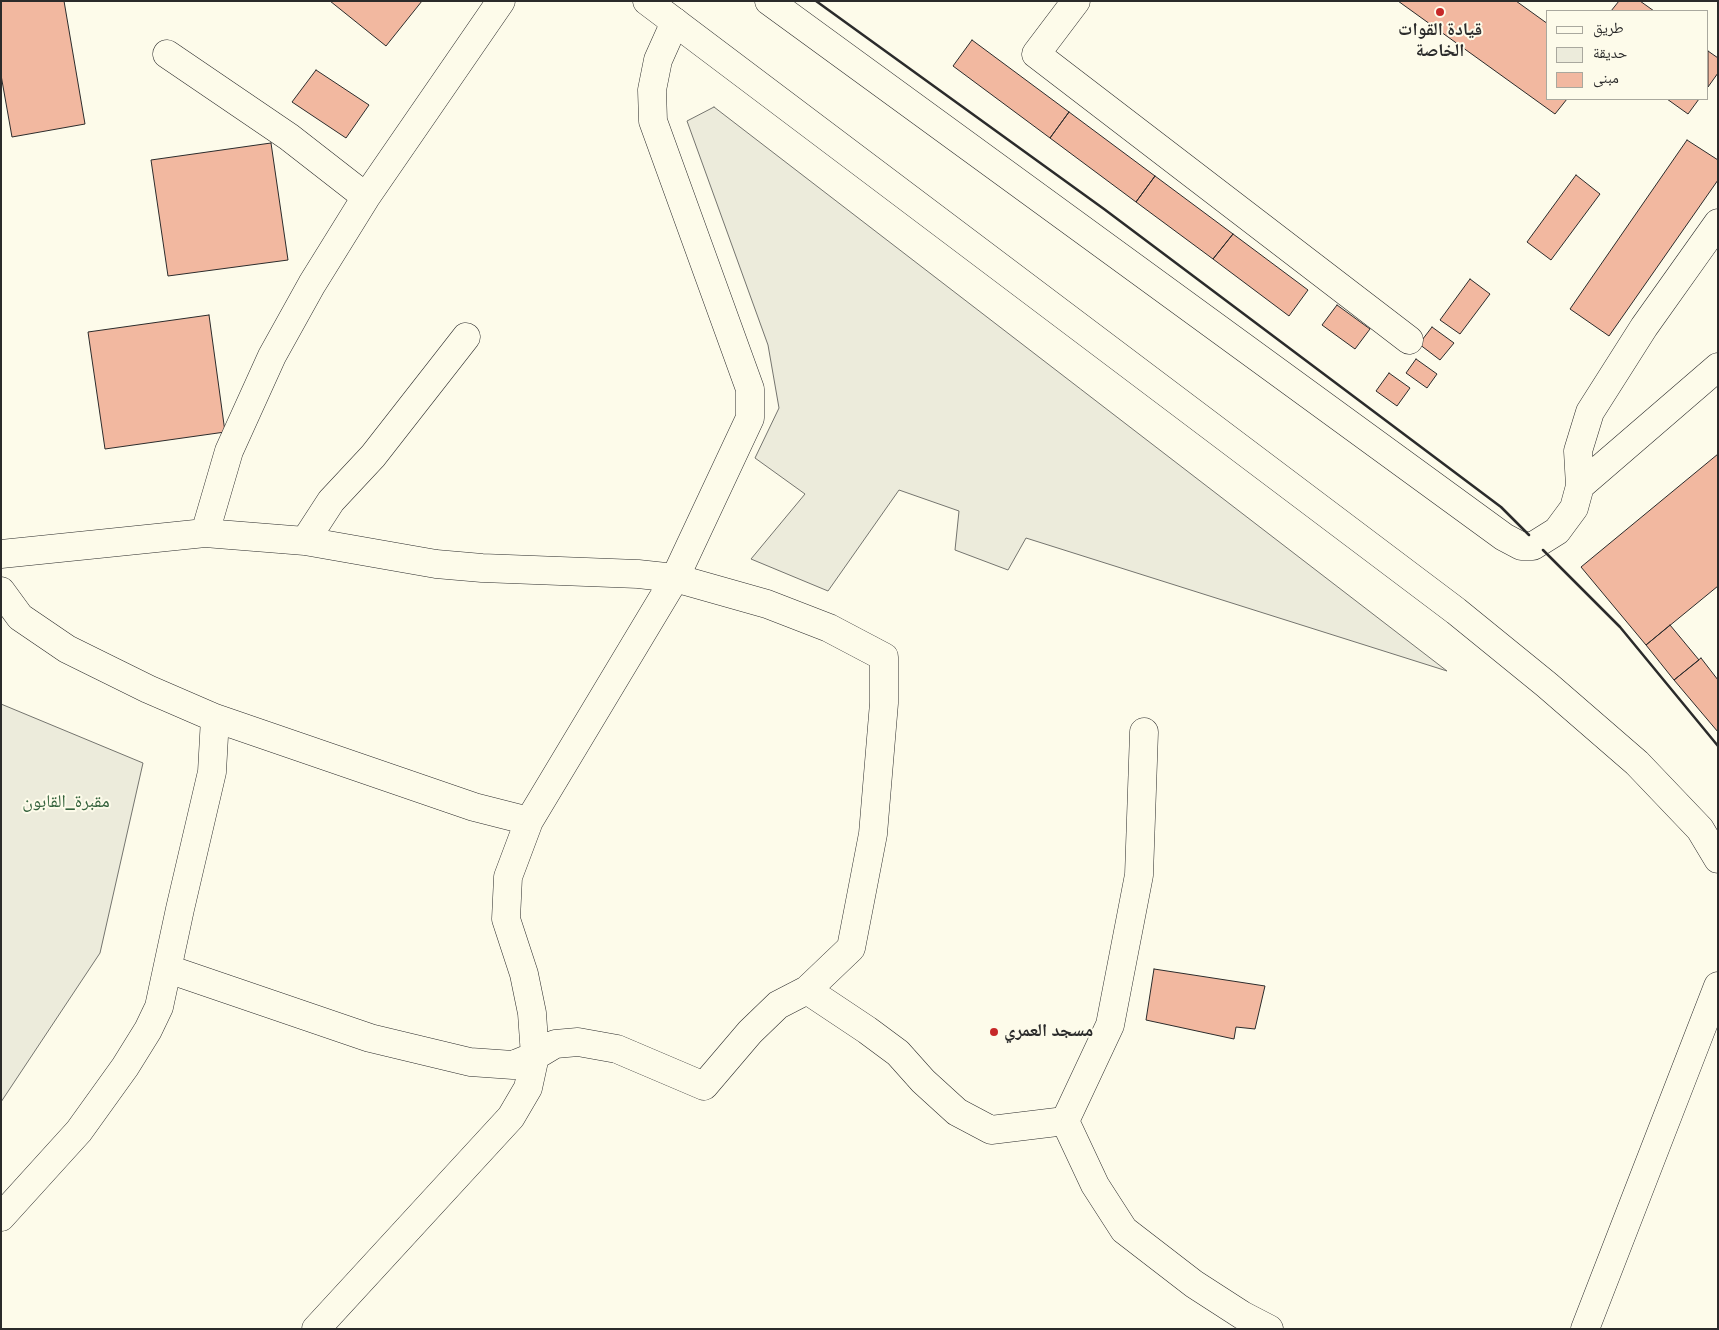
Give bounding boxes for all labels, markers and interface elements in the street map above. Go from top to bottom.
marker: قيادة القوات الخاصة [1434,6,1446,18]
legend [1546,10,1709,100]
place label: قيادة القوات الخاصة [1398,20,1482,62]
text: طريق [1593,20,1624,39]
text: حديقة [1593,45,1627,64]
text: مبنى [1593,70,1619,89]
park label: مقبرة_القابون [22,792,110,814]
place label: مسجد العمري [1004,1021,1093,1043]
marker: مسجد العمري [988,1026,1000,1038]

